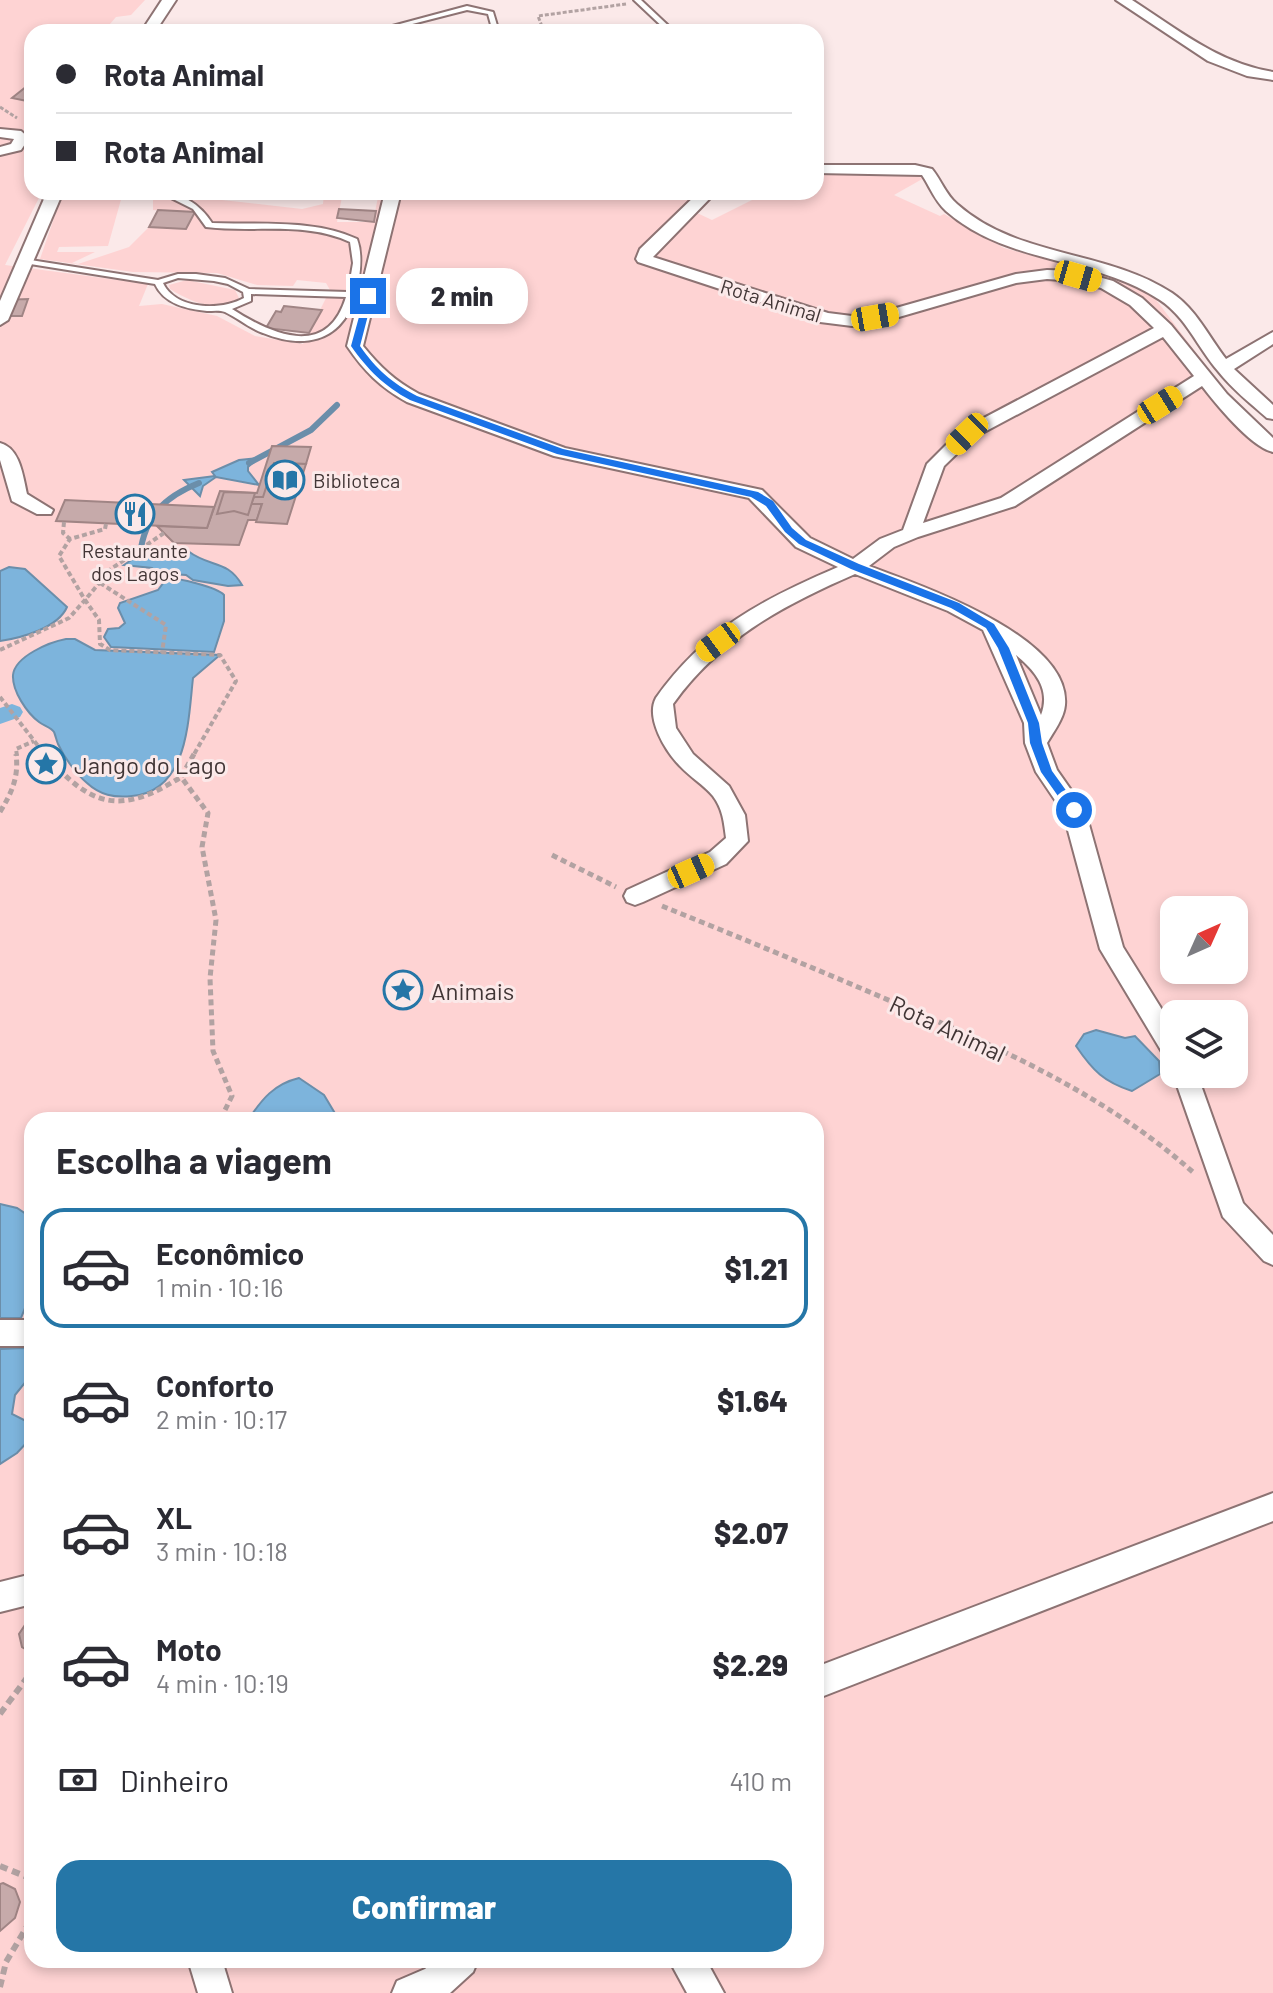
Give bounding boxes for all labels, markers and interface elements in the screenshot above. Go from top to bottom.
text: Rota Animal [104,56,264,92]
text: Rota Animal [104,133,264,169]
car [1052,258,1104,294]
callout: 2 min [396,268,528,324]
street label: Rota Animal [718,273,824,327]
route end [350,278,386,314]
text: 2 min [431,280,493,311]
car [849,301,901,333]
car [1133,382,1187,428]
car [941,409,993,459]
library icon: Biblioteca [264,459,306,501]
place label: Biblioteca [313,468,400,492]
restaurant icon: Restaurante dos Lagos [114,493,156,535]
place label: Restaurante dos Lagos [82,538,188,585]
car [692,618,744,666]
place icon: Jango do Lago [25,743,67,785]
place label: Jango do Lago [74,750,227,779]
route start [1056,792,1092,828]
car [664,850,718,892]
north arrow [1160,896,1248,984]
map controls [1160,896,1248,1088]
place icon: Animais [382,969,424,1011]
place label: Animais [431,976,514,1005]
street label: Rota Animal [885,989,1011,1067]
button: layers [1160,1000,1248,1088]
text: Escolha a viagem [56,1138,332,1181]
icon: car [60,1232,132,1304]
text: Econômico [156,1235,304,1271]
text: $1.21 [724,1250,788,1286]
text: 1 min · 10:16 [156,1271,283,1302]
icon: car [60,1364,132,1436]
text: Conforto [156,1367,274,1403]
text: $1.64 [717,1382,788,1418]
text: 2 min · 10:17 [156,1403,287,1434]
icon: car [60,1496,132,1568]
text: XL [156,1499,192,1535]
text: $2.07 [714,1514,788,1550]
text: 3 min · 10:18 [156,1535,288,1566]
icon: car [60,1628,132,1700]
text: Moto [156,1631,222,1667]
text: $2.29 [713,1646,788,1682]
text: 4 min · 10:19 [156,1667,289,1698]
icon: cash [56,1758,100,1802]
text: Dinheiro [120,1762,229,1798]
text: 410 m [730,1765,792,1796]
button: Confirmar [56,1860,792,1952]

